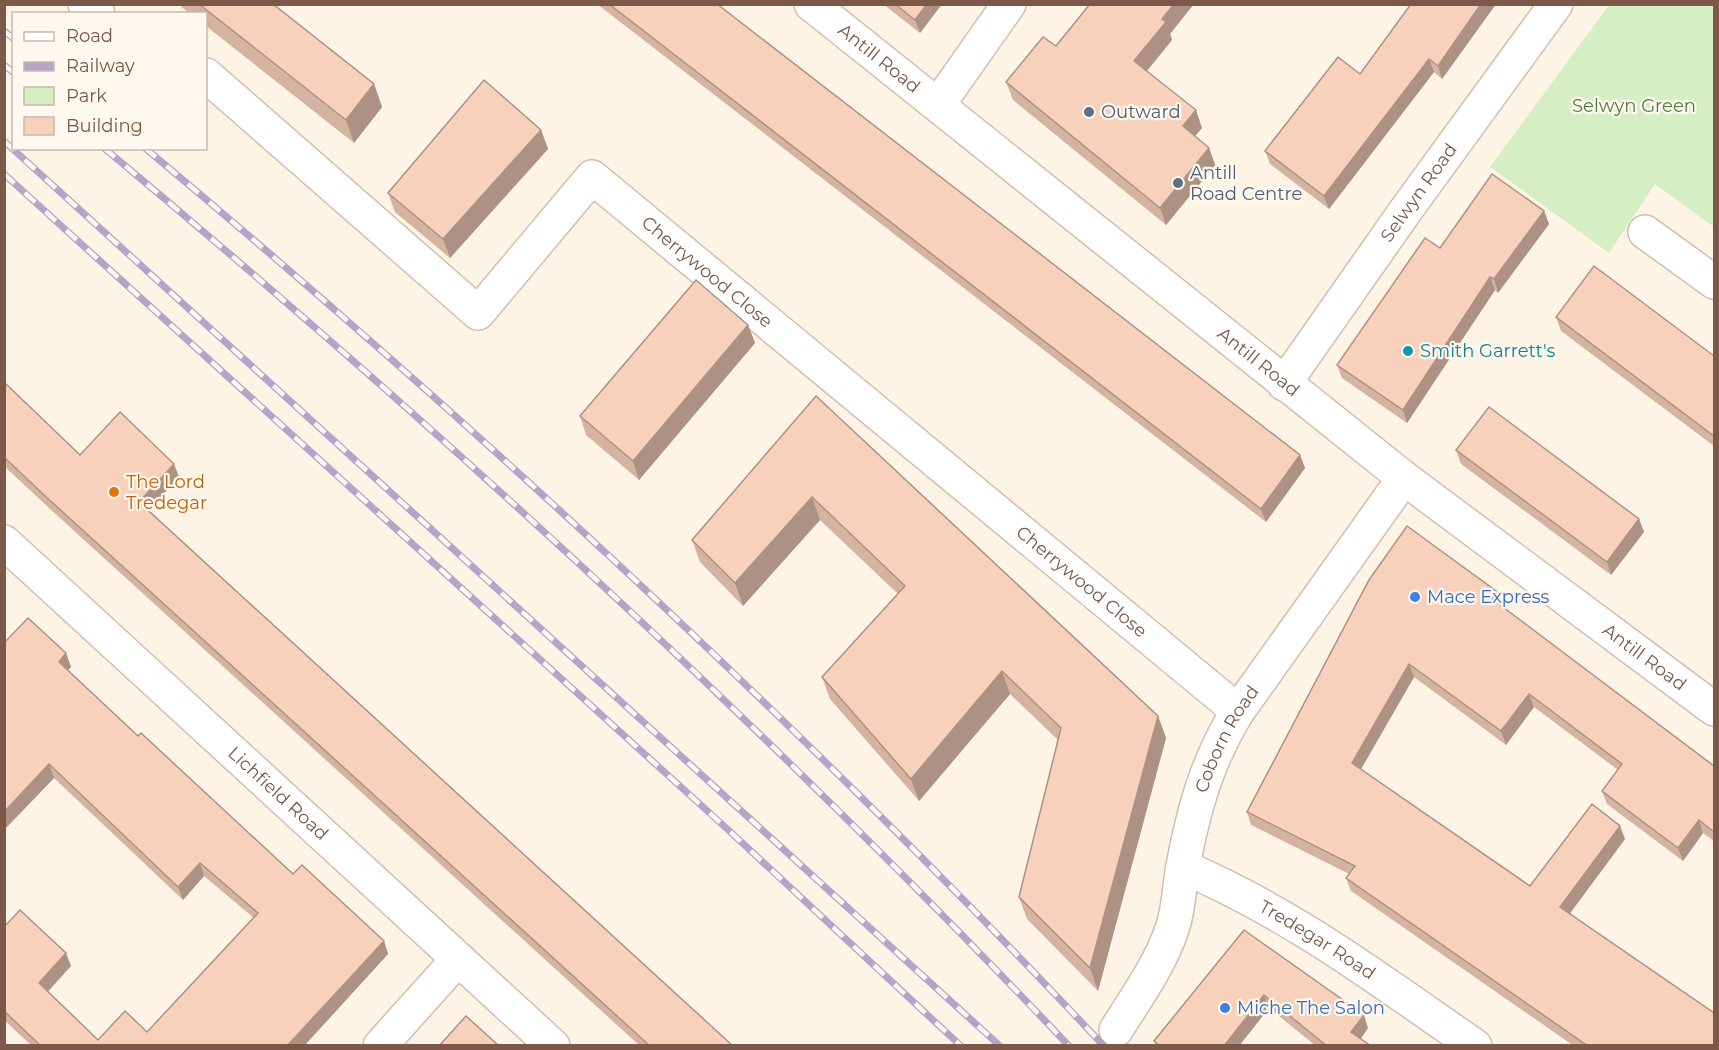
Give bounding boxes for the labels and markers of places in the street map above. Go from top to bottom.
place label: Outward [1101,101,1181,123]
marker: Outward [1082,105,1096,119]
place label: Antill Road Centre [1190,162,1302,205]
marker: Antill Road Centre [1171,176,1185,190]
place label: Smith Garrett's [1420,340,1556,362]
marker: Smith Garrett's [1401,344,1415,358]
place label: The Lord Tredegar [126,471,207,514]
marker: The Lord Tredegar [107,485,121,499]
place label: Mace Express [1427,586,1550,608]
marker: Mace Express [1408,590,1422,604]
place label: Miche The Salon [1237,997,1385,1019]
marker: Miche The Salon [1218,1001,1232,1015]

